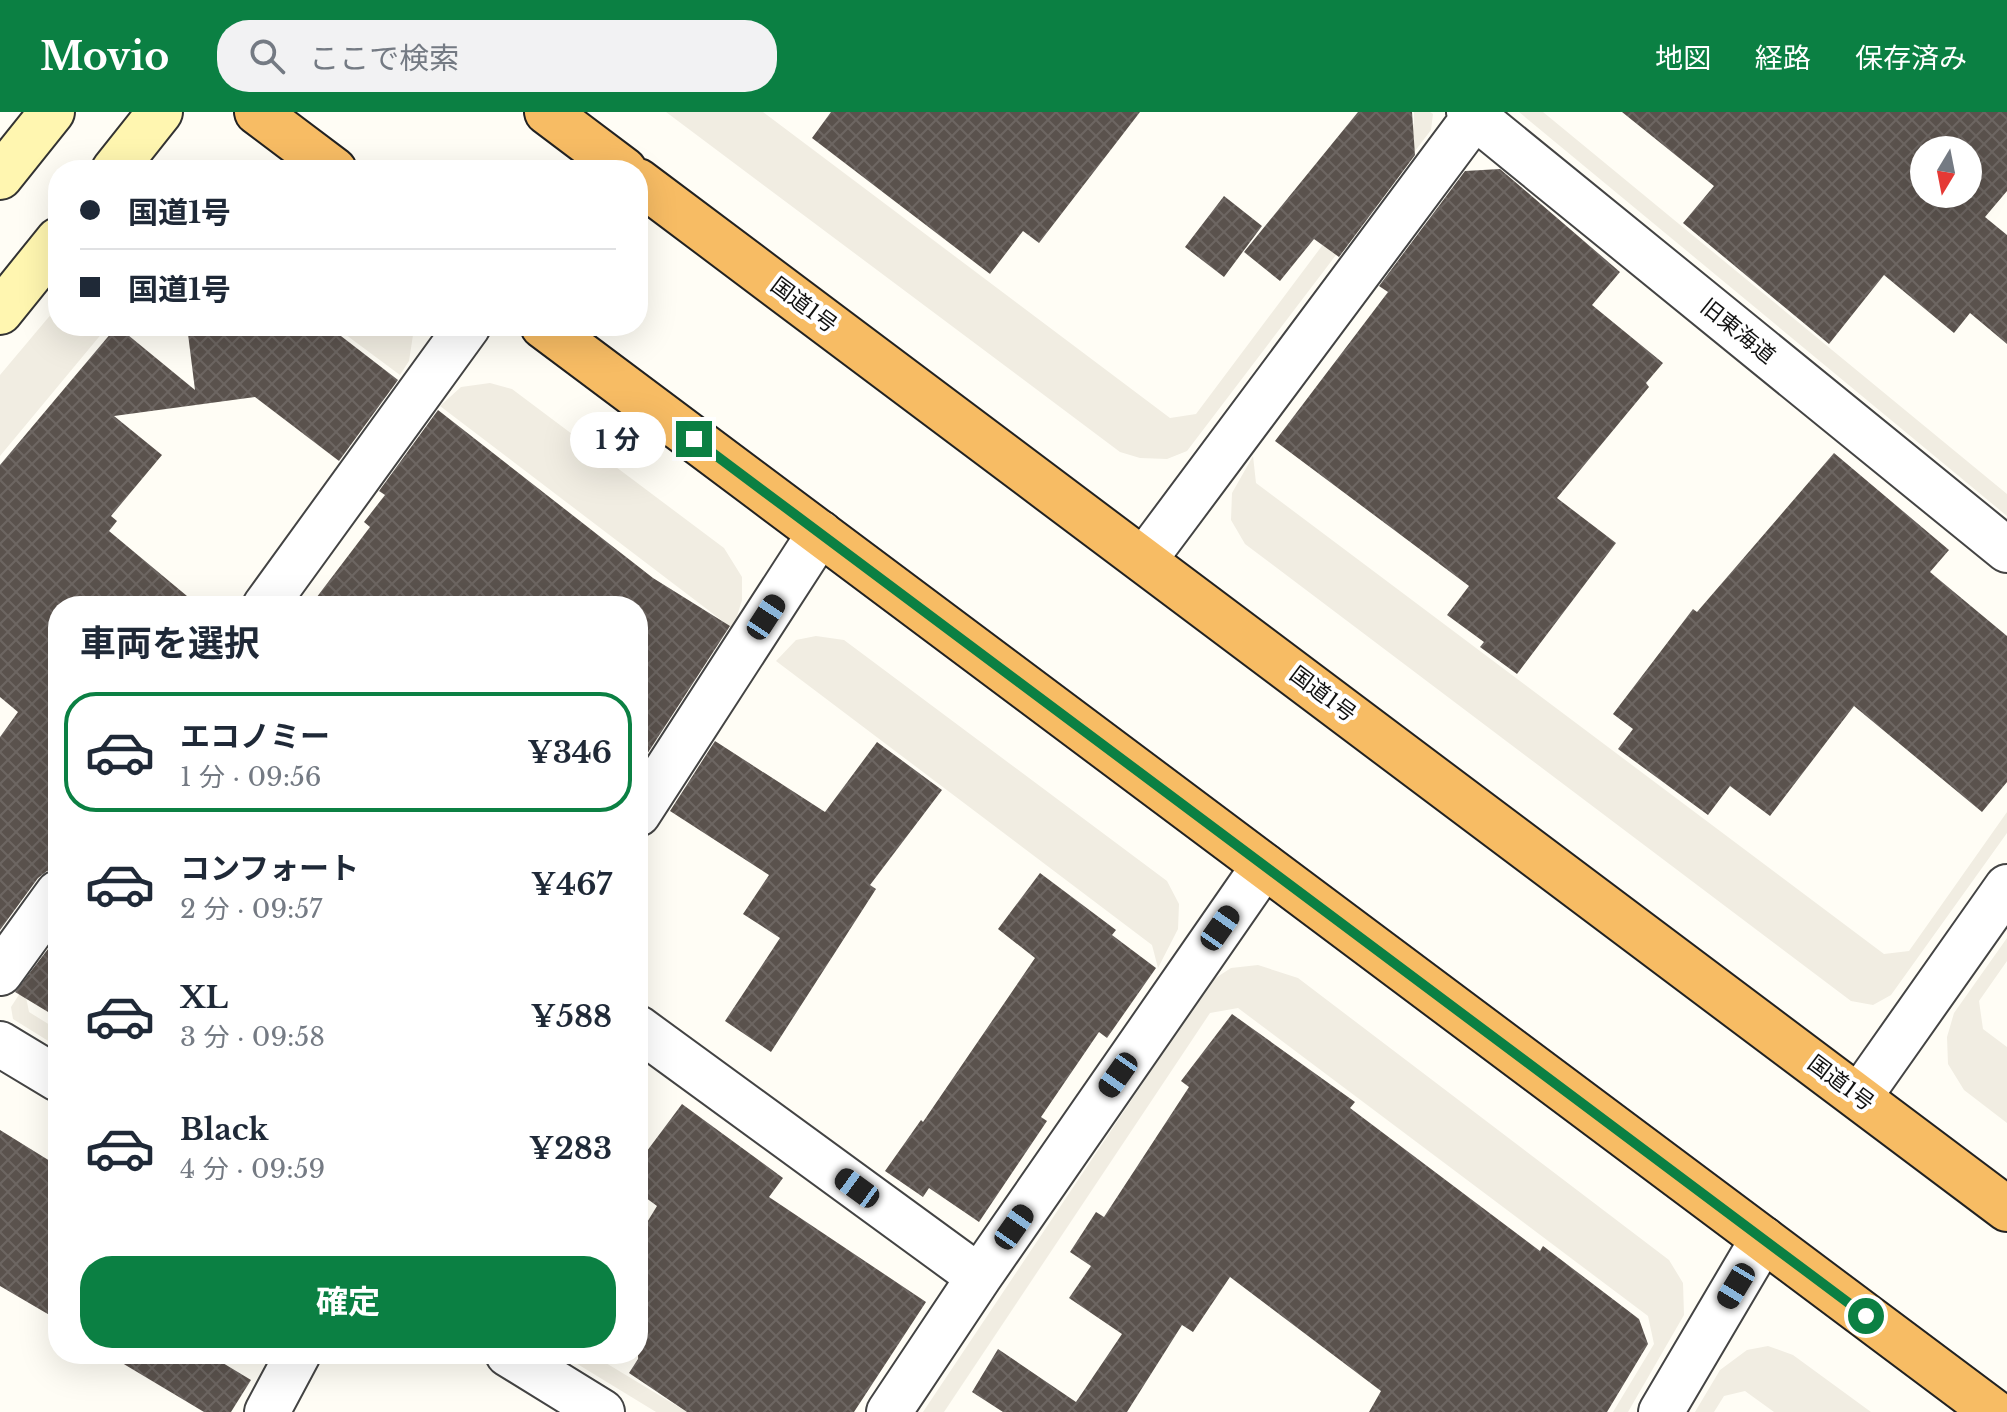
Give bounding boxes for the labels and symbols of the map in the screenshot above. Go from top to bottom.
north arrow [1910,136,1982,208]
street label: 国道1号 [766,271,842,339]
street label: 旧東海道 [1695,293,1781,369]
callout: 1 分 [570,411,666,467]
route end [676,421,712,457]
car [743,590,789,644]
street label: 国道1号 [1285,660,1361,728]
car [1196,901,1244,955]
car [1094,1048,1142,1102]
street label: 国道1号 [1803,1049,1879,1117]
car [831,1164,883,1212]
car [990,1200,1038,1254]
car [1713,1259,1759,1313]
route start [1848,1298,1884,1334]

